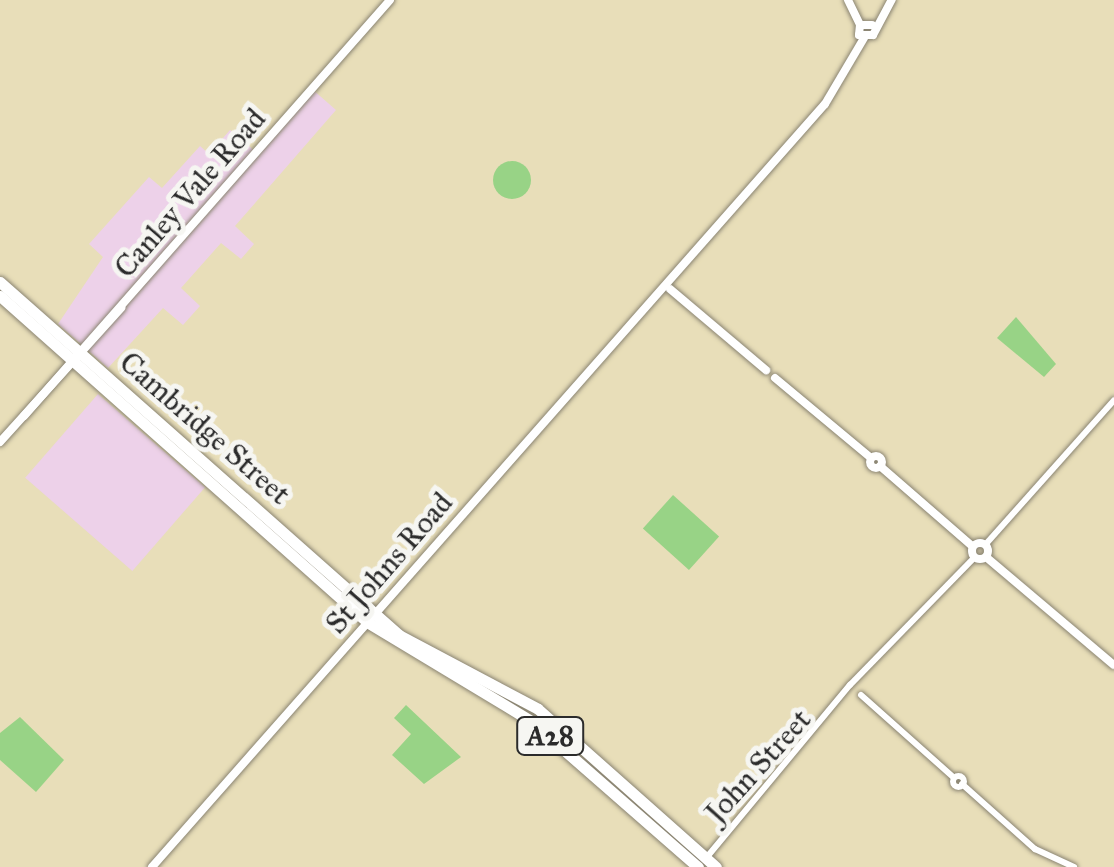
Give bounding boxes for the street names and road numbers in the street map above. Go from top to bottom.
street label: Canley Vale Road [107,101,273,285]
street label: Cambridge Street [112,344,298,512]
street label: St Johns Road [318,485,460,641]
street label: John Street [698,702,818,830]
road number: A28 [515,713,585,759]

